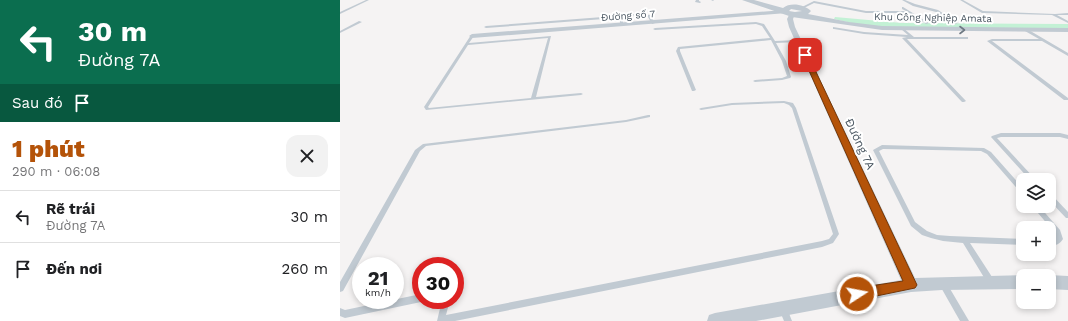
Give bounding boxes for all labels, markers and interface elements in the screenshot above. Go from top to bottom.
street label: Đường số 7 [601,8,656,23]
street label: Khu Công Nghiệp Amata [874,11,992,24]
text: 30 m [78,15,147,48]
icon: left [12,16,64,68]
one-way arrow [959,26,965,34]
pin [788,38,822,72]
icon: arrive [794,44,816,66]
text: Đường 7A [78,49,160,70]
icon: arrive [71,92,93,114]
text: Sau đó [12,94,63,112]
street label: Đường 7A [842,116,878,172]
text: 1 phút [12,135,85,163]
button: close [286,135,328,177]
text: 290 m · 06:08 [12,164,100,179]
map controls [1016,173,1056,309]
button: layers [1016,173,1056,213]
text: Rẽ trái [46,200,95,218]
icon: left [12,206,34,228]
text: 30 m [291,208,328,226]
text: Đường 7A [46,218,105,233]
button: + [1016,221,1056,261]
speed limit sign: 30 [412,257,464,309]
icon: arrive [12,258,34,280]
text: Đến nơi [46,260,102,278]
text: 260 m [281,260,328,278]
text: 21 [368,266,388,290]
button: − [1016,269,1056,309]
position arrow [836,273,878,315]
text: km/h [365,287,391,298]

